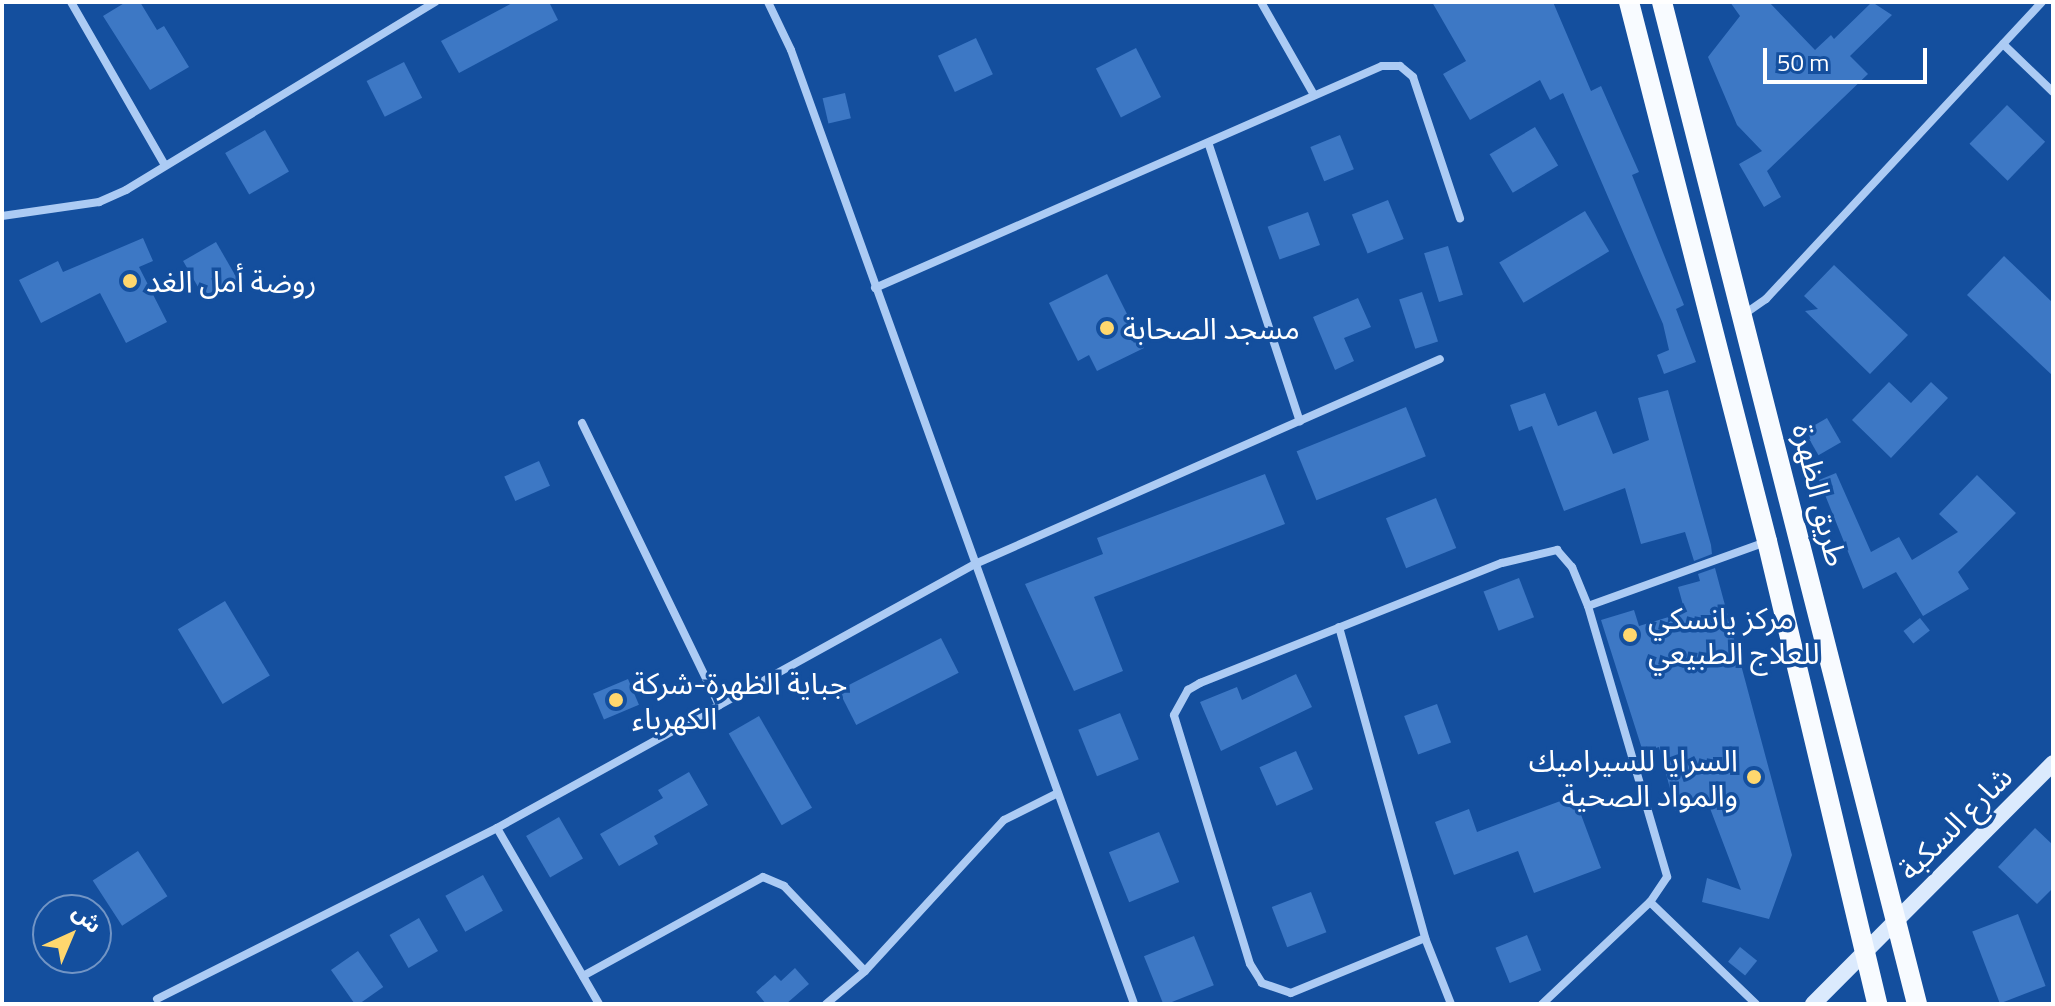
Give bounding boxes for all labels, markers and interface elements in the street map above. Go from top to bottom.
scale bar [1767,32,1931,82]
text: 50 m [1777,44,1829,80]
place label: روضة أمل الغد [146,263,317,299]
marker: روضة أمل الغد [121,272,139,290]
place label: مسجد الصحابة [1123,310,1300,346]
marker: مسجد الصحابة [1098,319,1116,337]
street label: طريق الظهرة [1785,420,1855,570]
place label: مركز يانسكي للعلاج الطبيعي [1648,600,1820,670]
marker: مركز يانسكي للعلاج الطبيعي [1619,624,1641,646]
place label: جباية الظهرة-شركة الكهرباء [632,665,847,736]
marker: جباية الظهرة-شركة الكهرباء [607,691,625,709]
place label: السرايا للسيراميك والمواد الصحية [1529,742,1738,812]
street label: شارع السكبة [1891,759,2019,887]
marker: السرايا للسيراميك والمواد الصحية [1745,768,1763,786]
north arrow [32,894,112,974]
text: ش [65,895,110,941]

